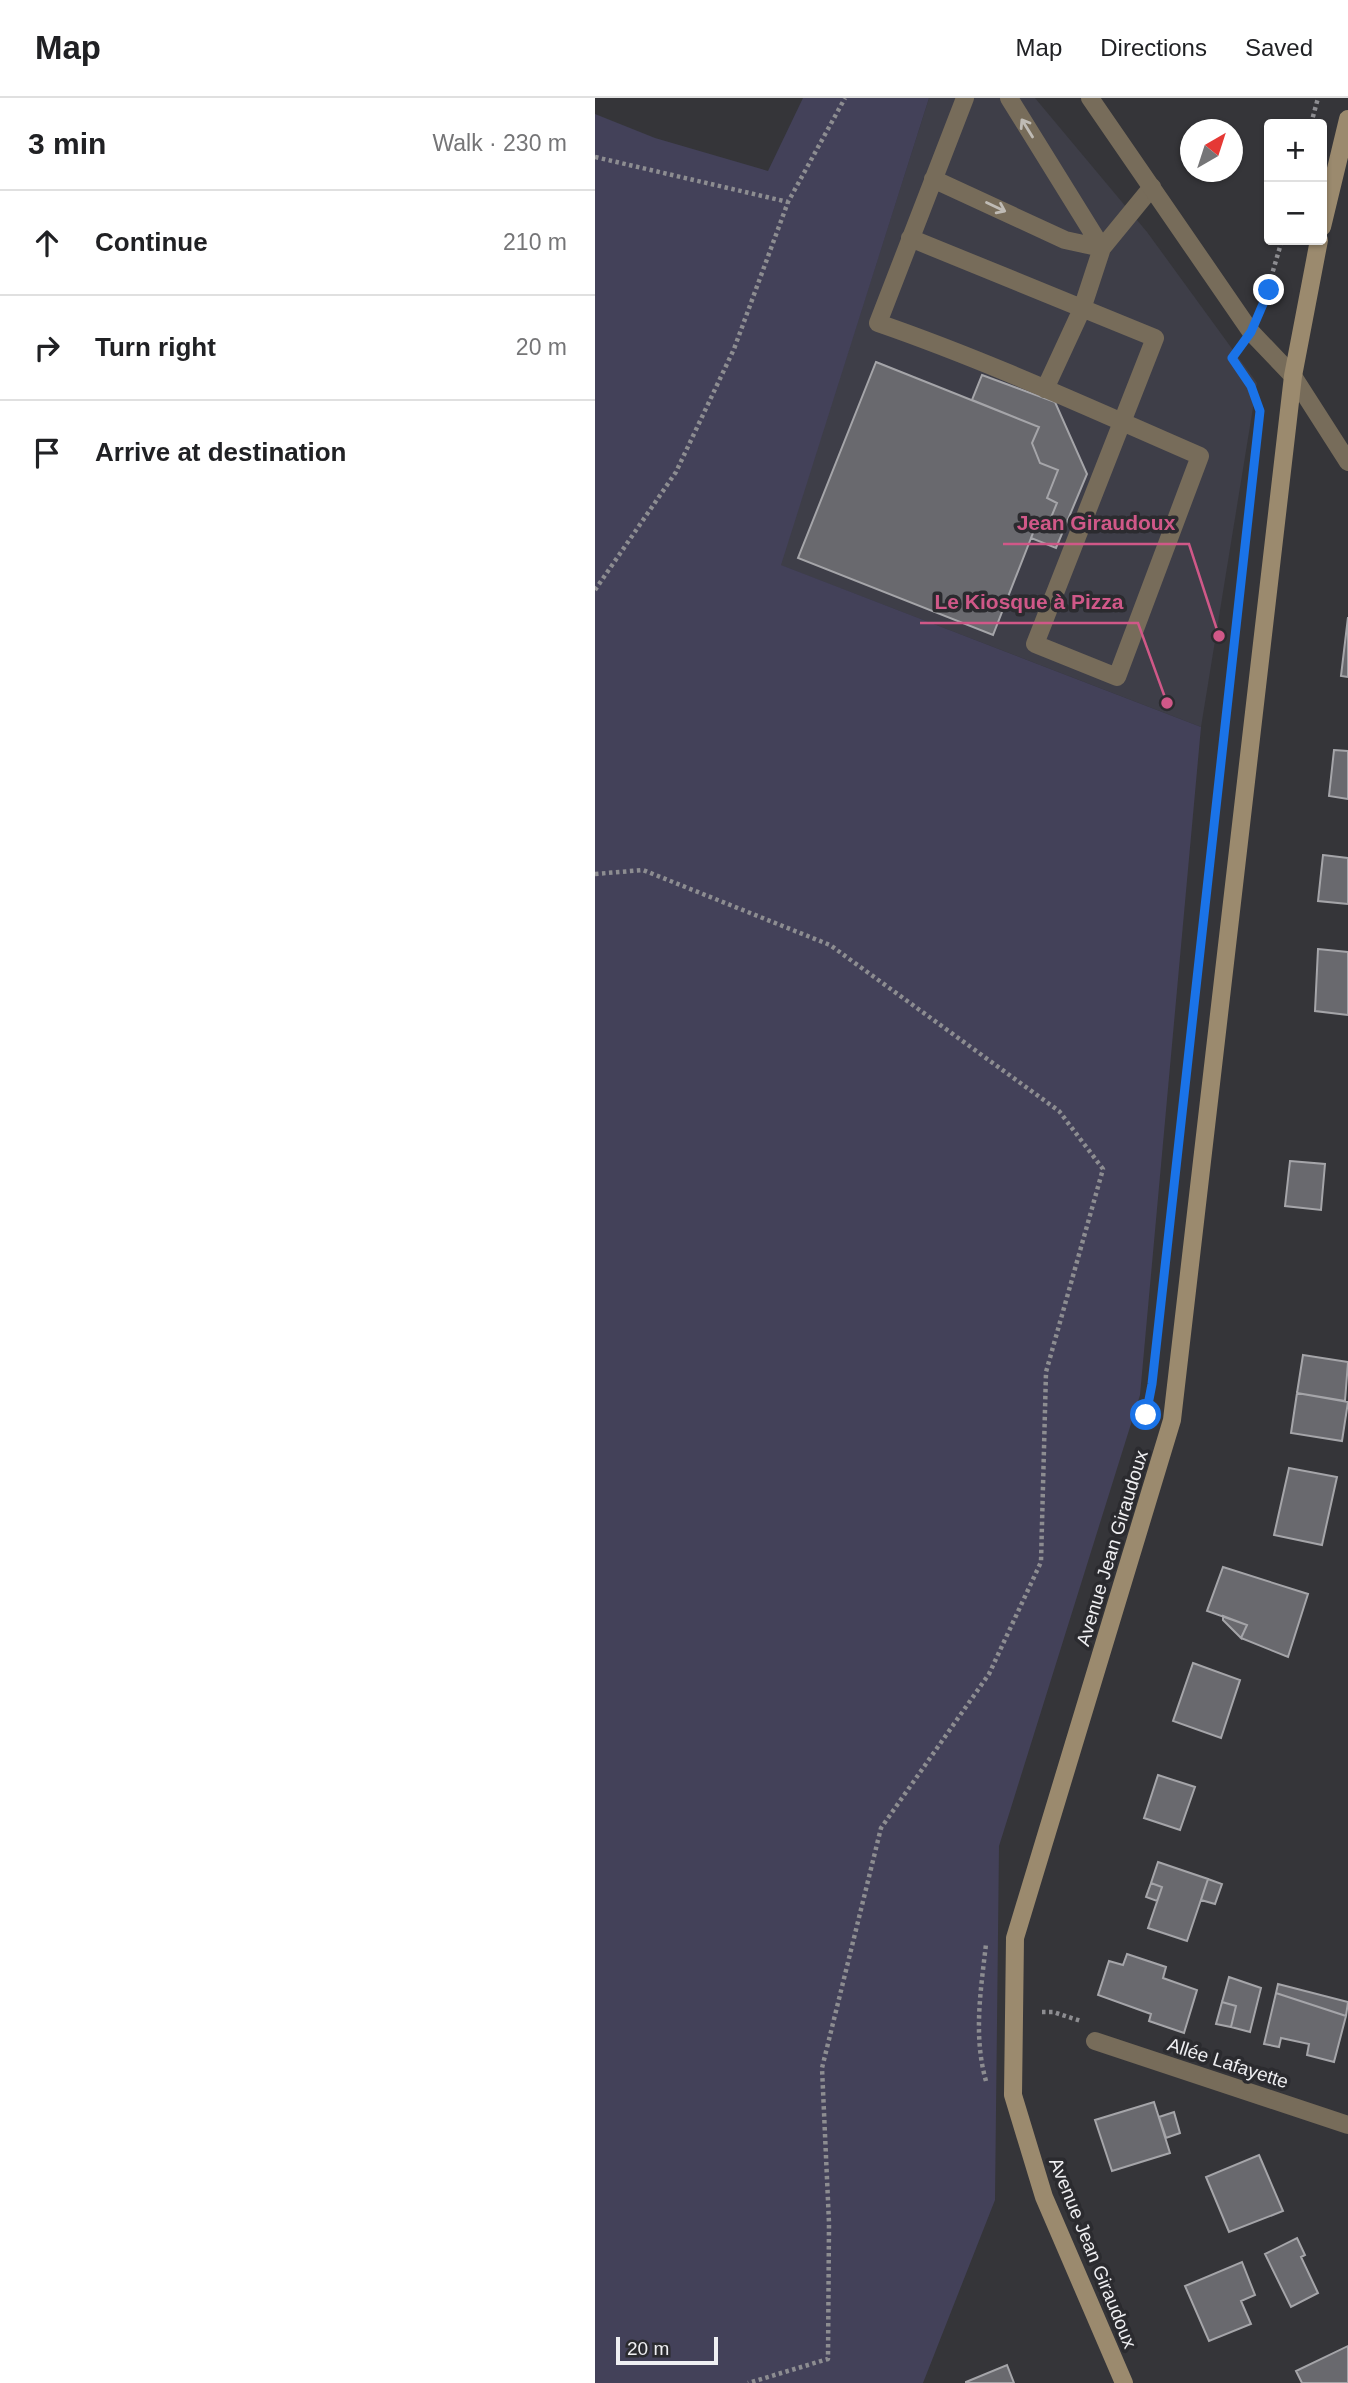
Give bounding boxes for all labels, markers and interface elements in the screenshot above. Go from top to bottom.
text: Map [35,29,101,66]
text: Map [1016,34,1062,61]
text: Directions [1100,34,1207,61]
text: Saved [1245,34,1313,61]
one-way arrow [1020,118,1034,138]
north arrow [1180,119,1243,182]
map controls [1264,119,1327,245]
button: + [1264,119,1327,182]
text: 3 min [28,127,106,160]
text: Walk · 230 m [432,130,567,156]
button: − [1264,182,1327,245]
one-way arrow [985,200,1006,214]
icon: ahead [28,224,66,262]
text: Continue [95,227,208,257]
text: 210 m [503,229,567,255]
route end [1253,274,1284,305]
icon: right [28,329,66,367]
text: Turn right [95,332,216,362]
text: 20 m [516,334,567,360]
icon: arrive [28,434,66,472]
text: Arrive at destination [95,437,346,467]
callout: Jean Giraudoux [1003,502,1189,544]
text: Jean Giraudoux [1017,511,1176,534]
callout: Le Kiosque à Pizza [920,581,1138,623]
text: Le Kiosque à Pizza [934,590,1124,613]
route start [1130,1399,1161,1430]
street label: Avenue Jean Giraudoux [1072,1447,1152,1648]
street label: Allée Lafayette [1165,2034,1291,2092]
street label: Avenue Jean Giraudoux [1045,2155,1141,2352]
scale bar [616,2334,717,2366]
text: 20 m [627,2338,669,2359]

